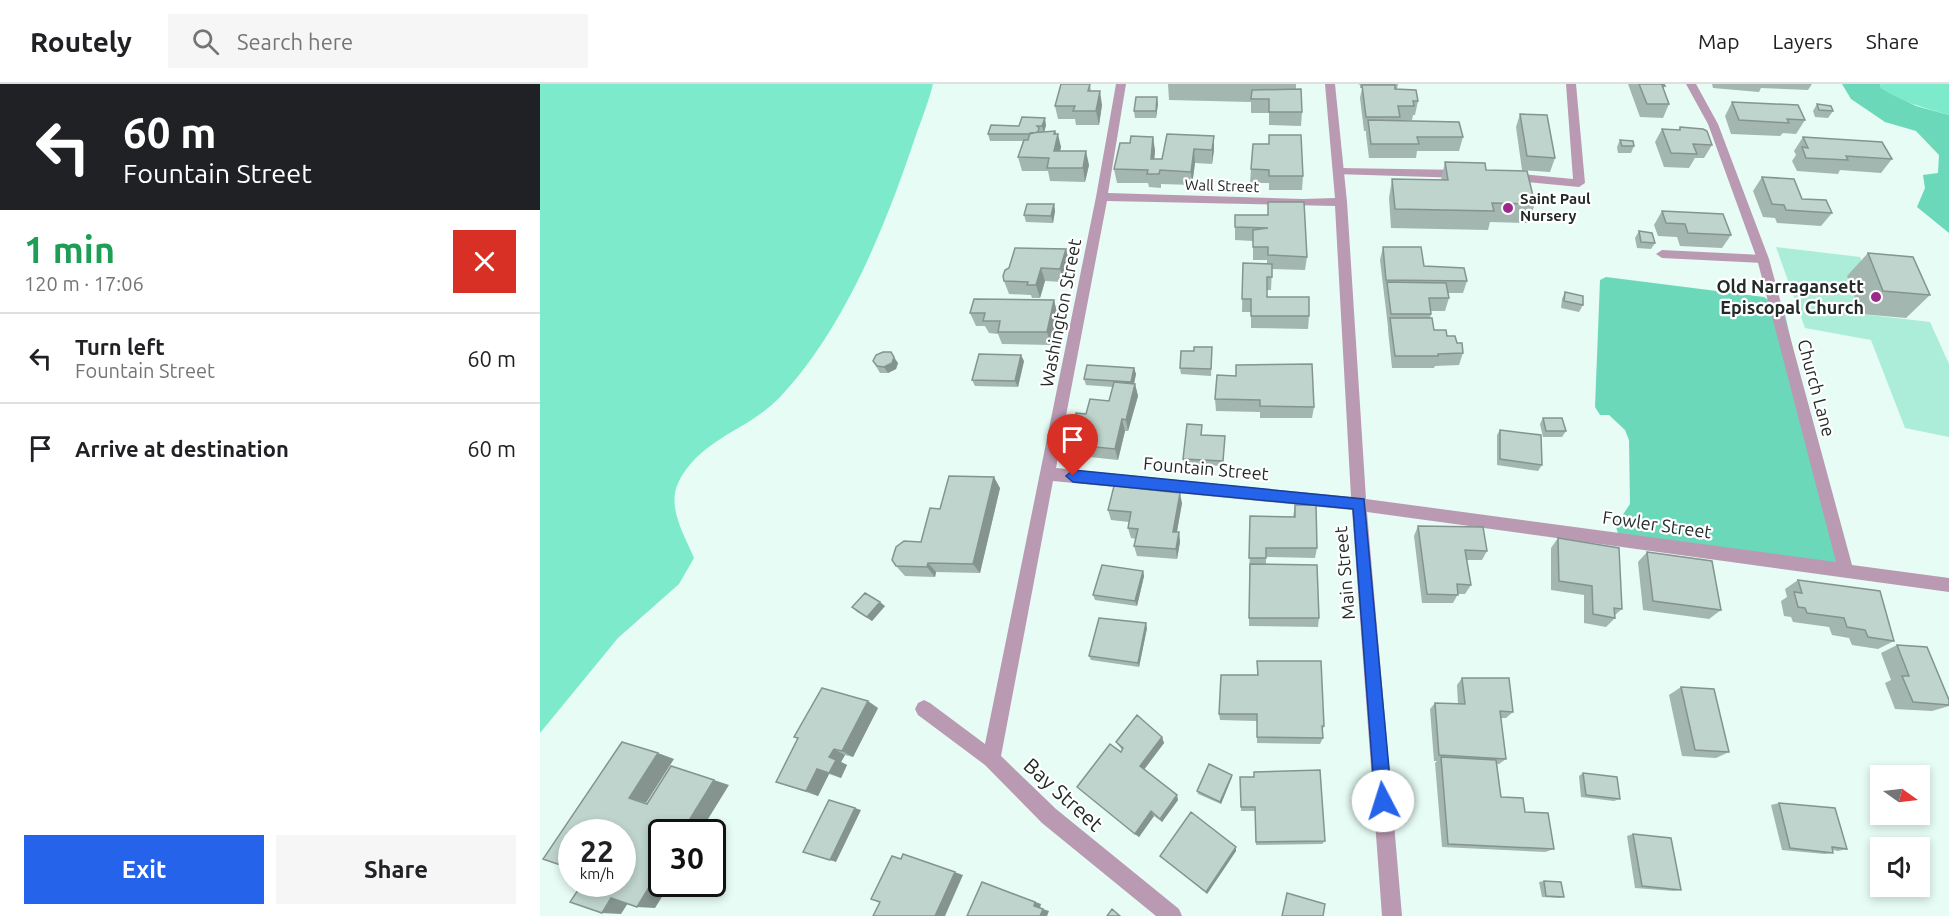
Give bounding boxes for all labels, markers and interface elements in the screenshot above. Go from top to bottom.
search box [168,14,588,68]
icon: search [189,25,222,58]
text: Routely [30,26,132,57]
text: Search here [237,29,353,54]
text: Map [1698,29,1739,53]
text: Layers [1772,29,1833,53]
text: Share [1866,29,1919,53]
icon: left [24,108,102,186]
text: 60 m [123,109,217,156]
text: Fountain Street [123,158,312,188]
street label: Wall Street [1185,176,1260,195]
place label: Saint Paul Nursery [1520,190,1591,224]
marker: Saint Paul Nursery [1501,201,1515,215]
text: 1 min [24,229,115,270]
button: close [453,230,516,293]
street label: Washington Street [1036,237,1084,389]
text: 120 m · 17:06 [24,272,144,295]
place label: Old Narragansett Episcopal Church [1716,276,1864,317]
marker: Old Narragansett Episcopal Church [1869,290,1883,304]
text: Turn left [75,334,165,359]
street label: Church Lane [1794,337,1840,439]
icon: left [24,342,57,375]
text: 60 m [467,346,516,371]
text: Fountain Street [75,359,215,382]
pin [1047,414,1098,476]
icon: arrive [1056,423,1089,456]
icon: arrive [24,432,57,465]
text: Arrive at destination [75,436,289,461]
text: 60 m [467,436,516,461]
street label: Fountain Street [1143,453,1270,483]
street label: Fowler Street [1601,506,1713,542]
street label: Main Street [1330,525,1358,621]
street label: Bay Street [1019,753,1108,836]
north arrow [1870,765,1930,825]
map controls [1870,765,1930,897]
position arrow [1351,769,1415,833]
speed limit sign: 30 [648,819,726,897]
text: 22 [580,834,614,868]
button: Exit [24,835,264,904]
button: Share [276,835,516,904]
button: sound [1870,837,1930,897]
text: km/h [580,865,614,882]

